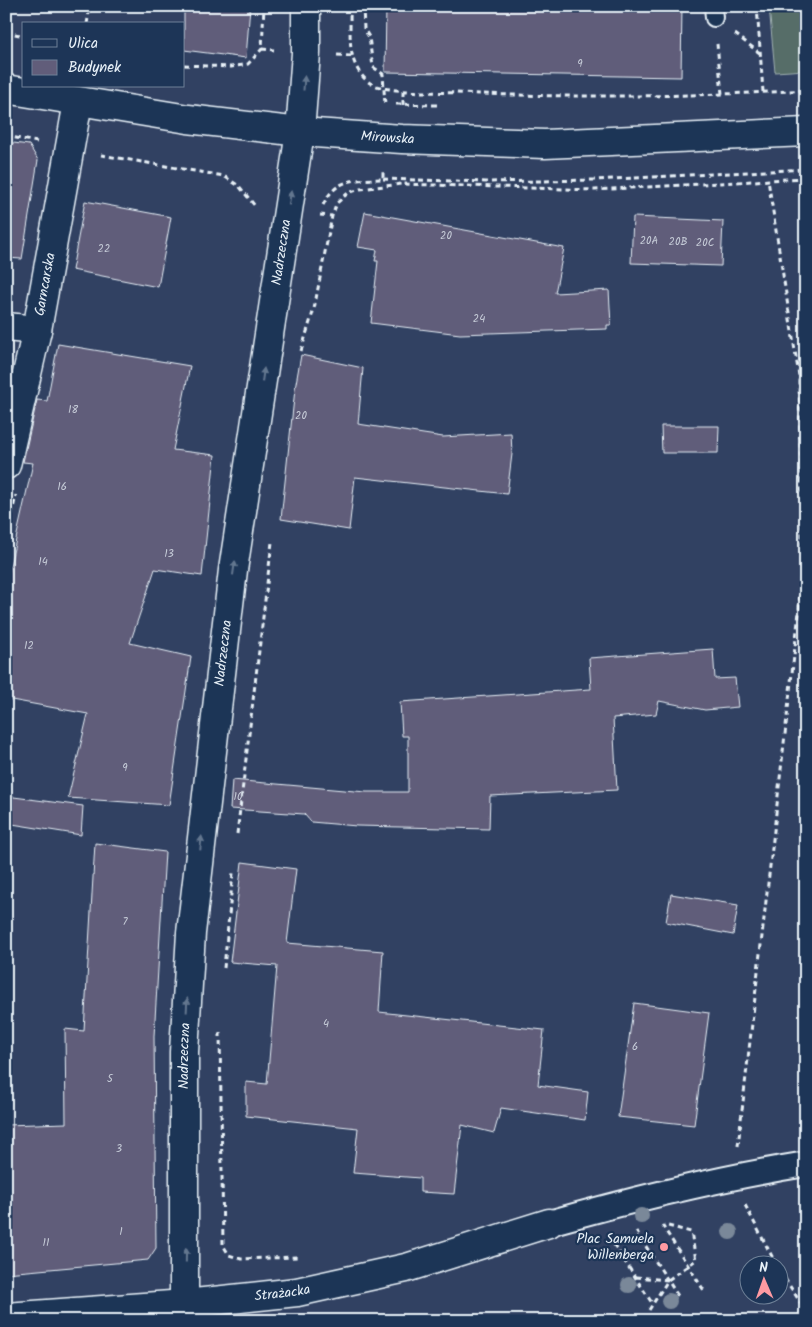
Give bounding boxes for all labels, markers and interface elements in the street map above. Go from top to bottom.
legend [22,22,185,88]
text: Ulica [68,32,98,56]
house number: 9 [577,55,583,73]
text: Budynek [68,56,122,80]
one-way arrow [300,75,308,91]
street label: Mirowska [360,125,415,150]
one-way arrow [286,190,294,206]
street label: Nadrzeczna [266,218,298,287]
house number: 20 [440,227,452,245]
house number: 20A [640,232,659,250]
house number: 20B [669,233,687,251]
house number: 20C [696,234,715,252]
house number: 22 [98,240,110,258]
street label: Garncarska [29,251,62,318]
house number: 24 [473,310,485,328]
one-way arrow [259,367,267,383]
house number: 18 [68,401,78,419]
house number: 20 [295,407,307,425]
house number: 16 [57,478,67,496]
house number: 13 [164,545,174,563]
house number: 14 [38,553,48,571]
one-way arrow [230,559,238,575]
street label: Nadrzeczna [209,619,238,687]
house number: 12 [24,637,34,655]
house number: 9 [122,759,128,777]
house number: 10 [234,788,243,806]
one-way arrow [197,835,205,851]
house number: 7 [122,913,128,931]
one-way arrow [183,997,191,1013]
house number: 4 [323,1015,329,1033]
street label: Nadrzeczna [173,1022,197,1089]
house number: 6 [632,1038,638,1056]
house number: 5 [107,1070,114,1088]
house number: 3 [116,1140,122,1158]
house number: 1 [119,1223,123,1241]
place label: Plac Samuela Willenberga [576,1228,654,1266]
house number: 11 [43,1234,49,1252]
marker: Plac Samuela Willenberga [658,1241,670,1253]
one-way arrow [182,1247,190,1263]
north arrow [740,1254,790,1304]
text: N [759,1257,769,1279]
street label: Strażacka [253,1278,312,1307]

